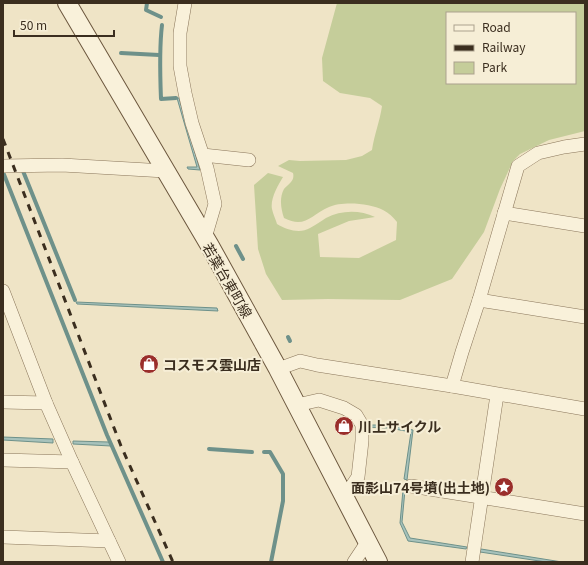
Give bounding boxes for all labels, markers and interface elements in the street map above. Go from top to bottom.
scale bar [14,12,114,38]
legend [446,12,576,84]
text: 50 m [20,16,47,33]
text: Road [482,18,511,35]
text: Railway [482,38,526,55]
text: Park [482,58,507,75]
street label: 若葉台東町線 [198,239,258,321]
shop icon: コスモス雲山店 [138,353,160,375]
place label: コスモス雲山店 [163,354,261,374]
shop icon: 川上サイクル [333,415,355,437]
place label: 川上サイクル [358,416,441,436]
place icon: 面影山74号墳(出土地) [493,476,515,498]
place label: 面影山74号墳(出土地) [351,477,490,497]

